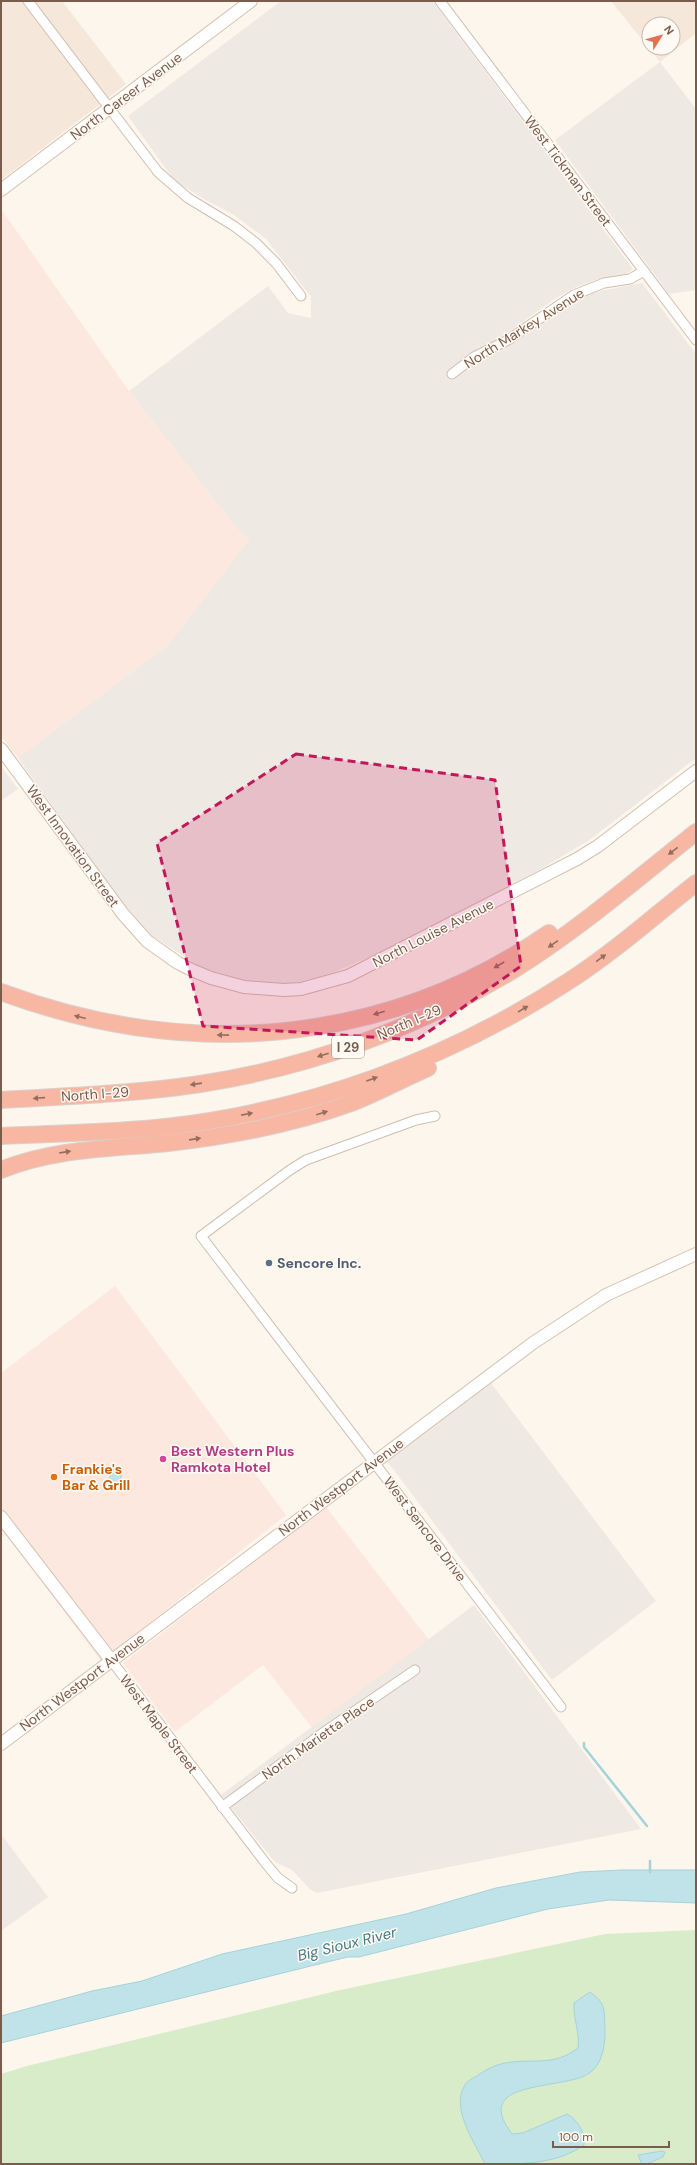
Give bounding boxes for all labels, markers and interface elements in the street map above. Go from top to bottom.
north arrow [641,16,681,56]
text: N [661,23,677,37]
street label: North Career Avenue [67,48,186,144]
street label: West Tickman Street [520,112,616,230]
street label: North Markey Avenue [461,284,587,372]
street label: West Innovation Street [22,781,124,911]
one-way arrow [667,846,678,855]
street label: North Louise Avenue [369,895,497,971]
one-way arrow [547,940,558,948]
one-way arrow [596,954,607,962]
one-way arrow [493,961,505,968]
street label: North I-29 [374,1000,444,1044]
one-way arrow [517,1005,529,1012]
one-way arrow [372,1010,384,1016]
one-way arrow [74,1014,86,1020]
one-way arrow [216,1032,229,1038]
road number: I 29 [332,1036,364,1058]
one-way arrow [317,1052,329,1058]
one-way arrow [366,1075,378,1081]
one-way arrow [190,1081,202,1087]
street label: North I-29 [60,1083,130,1105]
one-way arrow [32,1095,45,1101]
one-way arrow [316,1109,328,1115]
one-way arrow [241,1111,253,1117]
one-way arrow [189,1136,201,1142]
one-way arrow [59,1149,71,1155]
place label: Sencore Inc. [277,1254,361,1272]
marker: Sencore Inc. [264,1258,274,1268]
street label: North Westport Avenue [275,1434,407,1540]
place label: Best Western Plus Ramkota Hotel [171,1442,294,1476]
marker: Best Western Plus Ramkota Hotel [158,1454,168,1464]
place label: Frankie's Bar & Grill [62,1460,130,1494]
marker: Frankie's Bar & Grill [49,1472,59,1482]
street label: West Sencore Drive [380,1473,470,1585]
street label: North Westport Avenue [16,1629,148,1735]
street label: West Maple Street [116,1671,202,1777]
street label: North Marietta Place [258,1692,378,1784]
water label: Big Sioux River [295,1922,399,1966]
scale bar [553,2123,669,2149]
text: 100 m [559,2129,593,2145]

